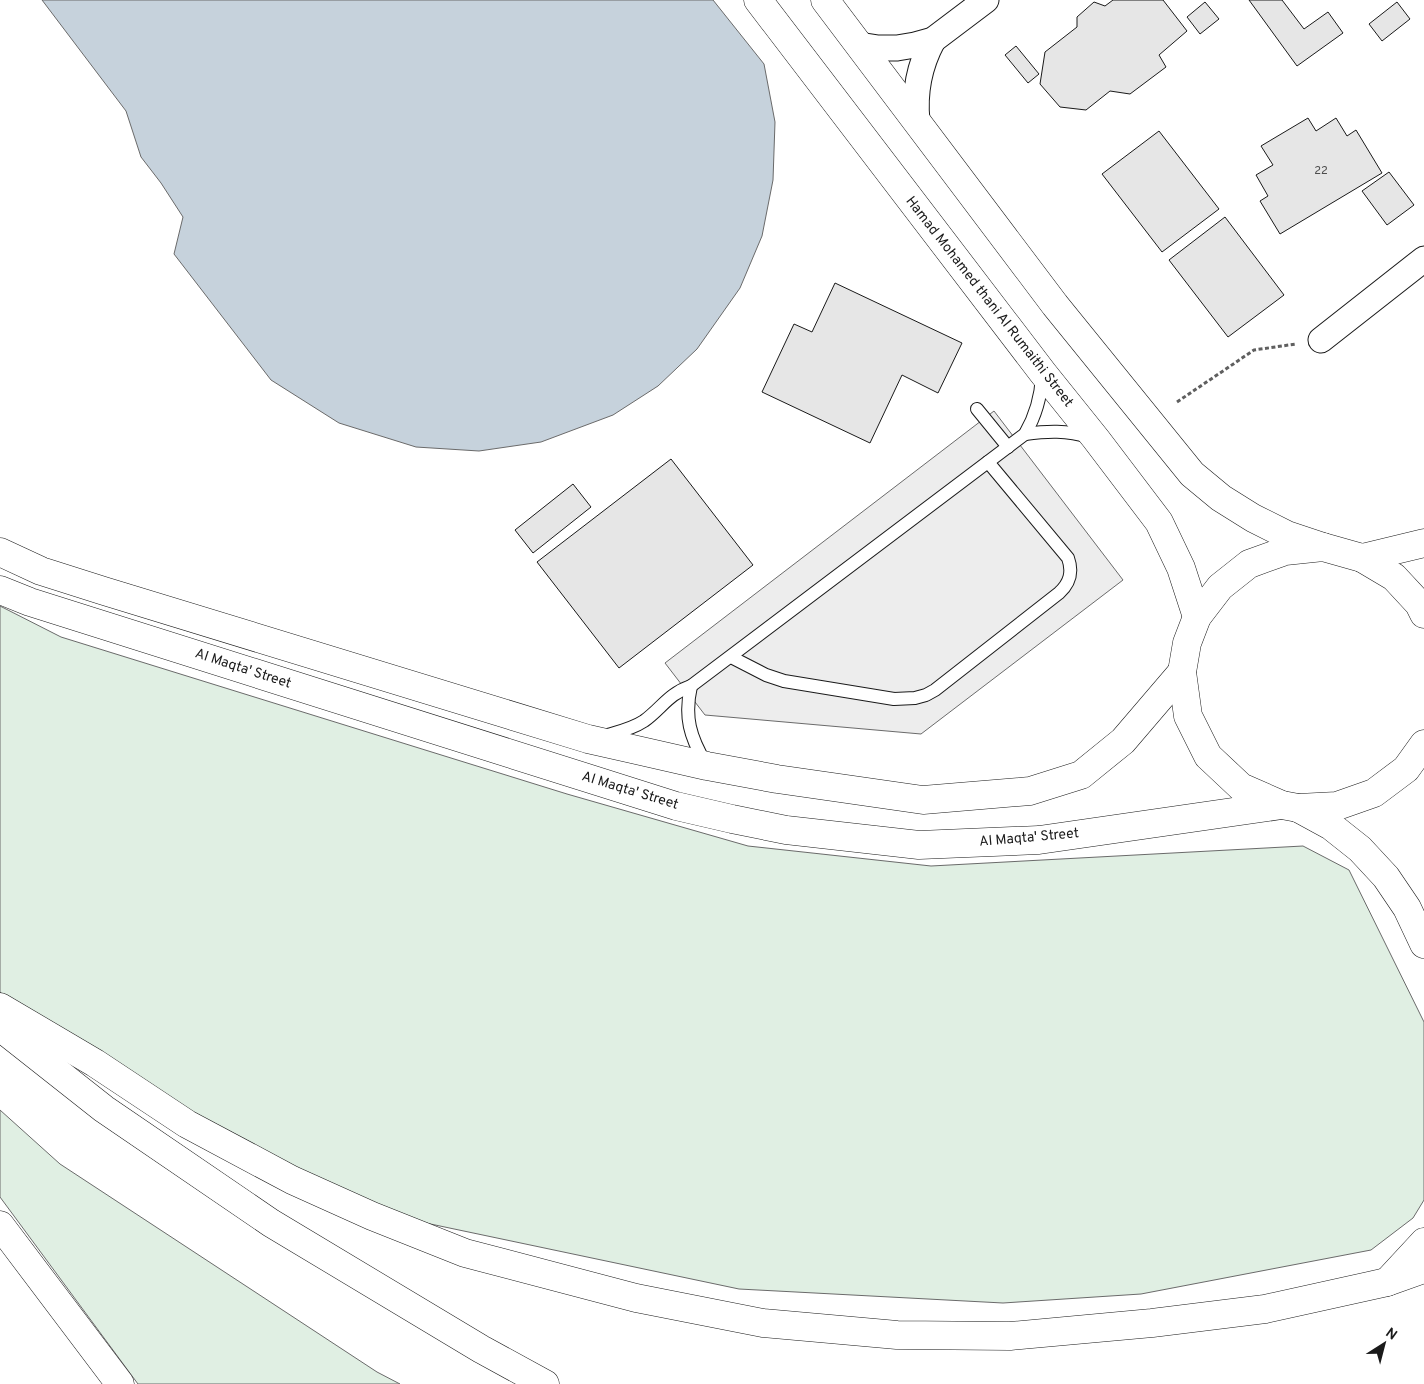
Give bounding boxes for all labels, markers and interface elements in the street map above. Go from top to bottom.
house number: 22 [1314,164,1328,178]
street label: Hamad Mohamed thani Al Rumaithi Street [901,193,1077,411]
street label: Al Maqta' Street [193,645,293,693]
street label: Al Maqta' Street [580,768,680,814]
street label: Al Maqta' Street [978,825,1080,851]
north arrow [1359,1319,1409,1369]
text: N [1382,1325,1400,1345]

